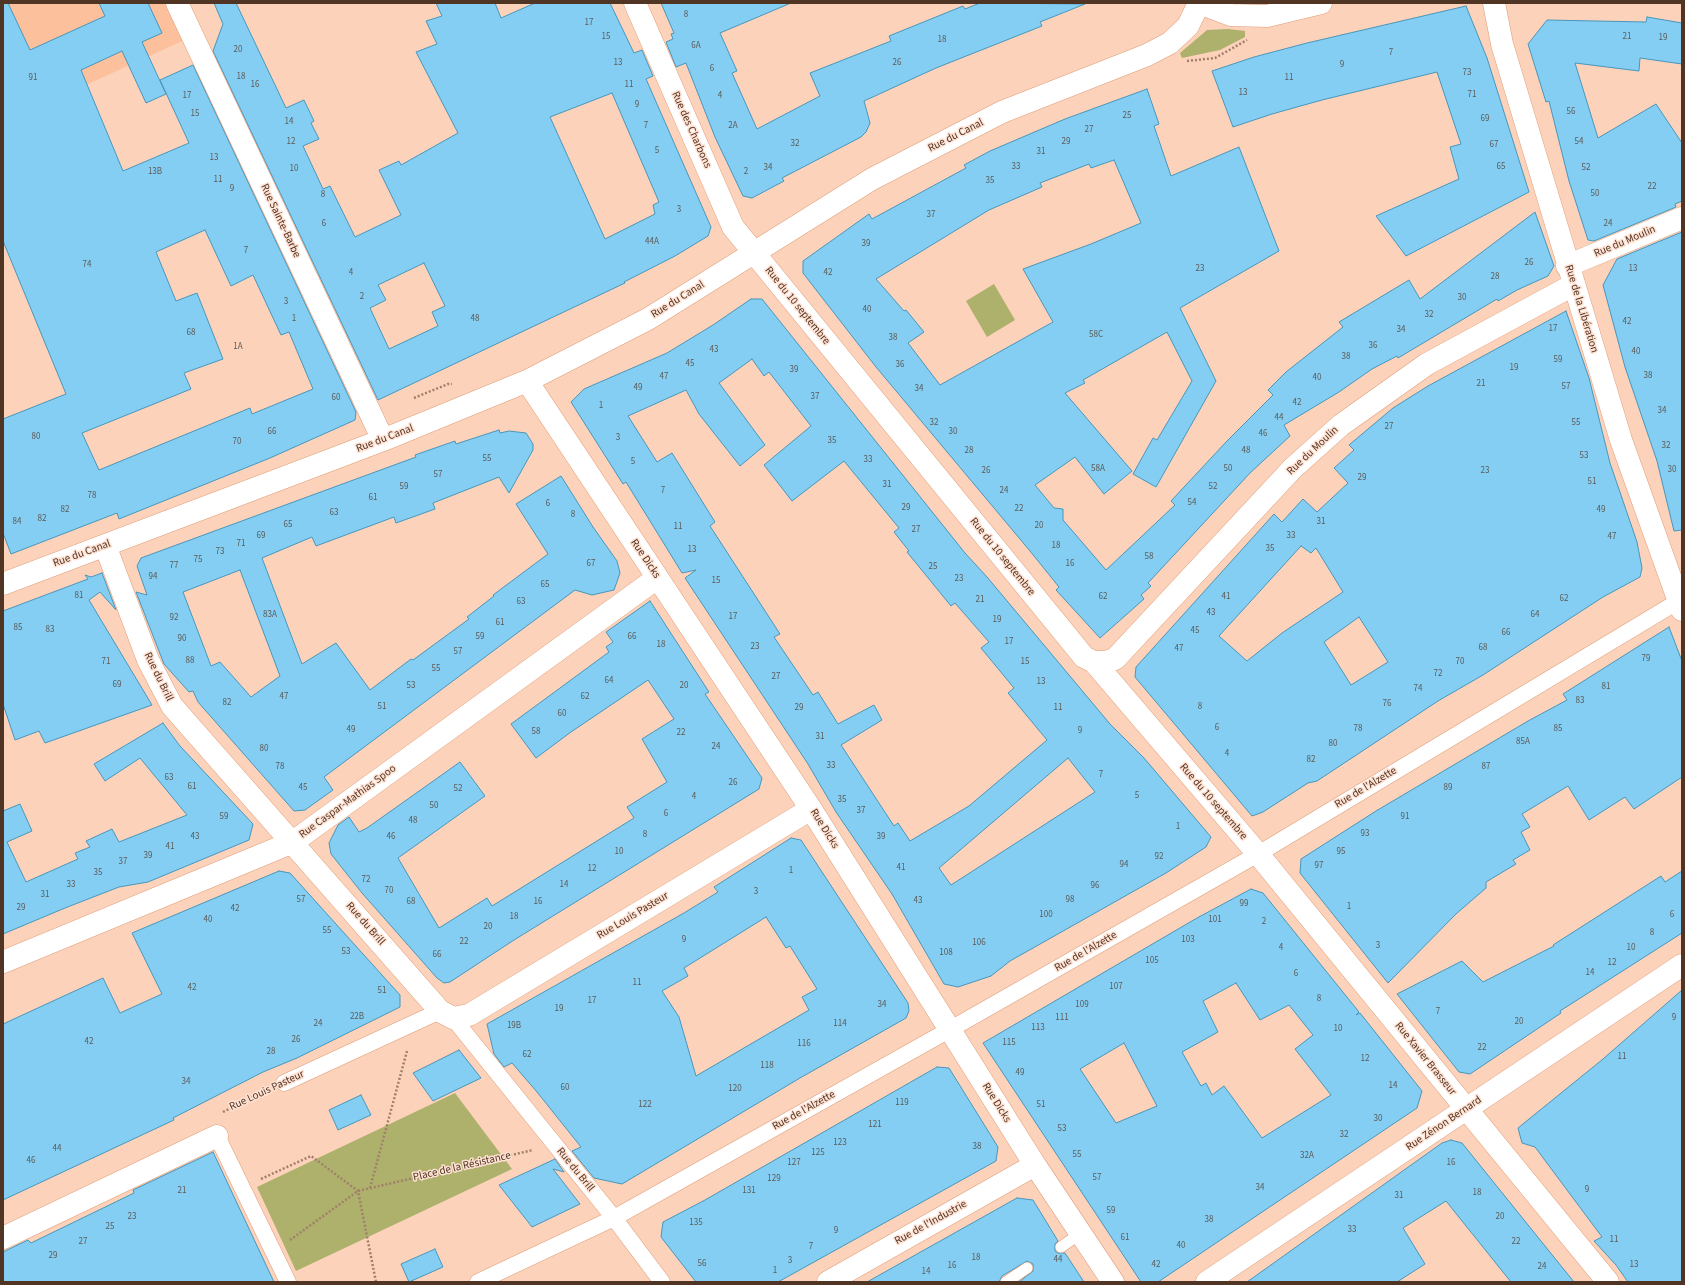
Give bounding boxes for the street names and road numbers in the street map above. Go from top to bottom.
street label: Rue des Charbons [668,90,714,170]
street label: Rue du Canal [926,116,986,156]
street label: Rue Sainte-Barbe [257,182,303,260]
street label: Rue du Moulin [1592,223,1658,261]
street label: Rue de la Libération [1561,263,1601,355]
street label: Rue du 10 septembre [761,264,833,348]
street label: Rue du Canal [649,278,707,322]
street label: Rue du Canal [354,422,416,456]
street label: Rue du Moulin [1284,424,1342,478]
street label: Rue du 10 septembre [966,515,1038,599]
street label: Rue du Canal [51,537,113,571]
street label: Rue Dicks [627,537,663,581]
street label: Rue du Brill [140,650,176,704]
street label: Rue du 10 septembre [1176,761,1250,843]
street label: Rue Caspar-Mathias Spoo [297,762,399,842]
street label: Rue de l'Alzette [1333,764,1399,812]
street label: Rue Dicks [807,807,841,851]
street label: Rue Louis Pasteur [595,889,671,943]
street label: Rue du Brill [343,900,387,948]
street label: Rue de l'Alzette [1052,929,1120,975]
street label: Rue Xavier Brasseur [1391,1020,1459,1098]
street label: Rue Louis Pasteur [227,1068,307,1114]
street label: Rue Dicks [979,1081,1013,1125]
street label: Rue de l'Alzette [770,1088,838,1134]
street label: Rue Zénon Bernard [1404,1094,1484,1154]
street label: Rue du Brill [553,1145,597,1195]
street label: Place de la Résistance [412,1149,512,1185]
street label: Rue de l'Industrie [893,1198,969,1248]

